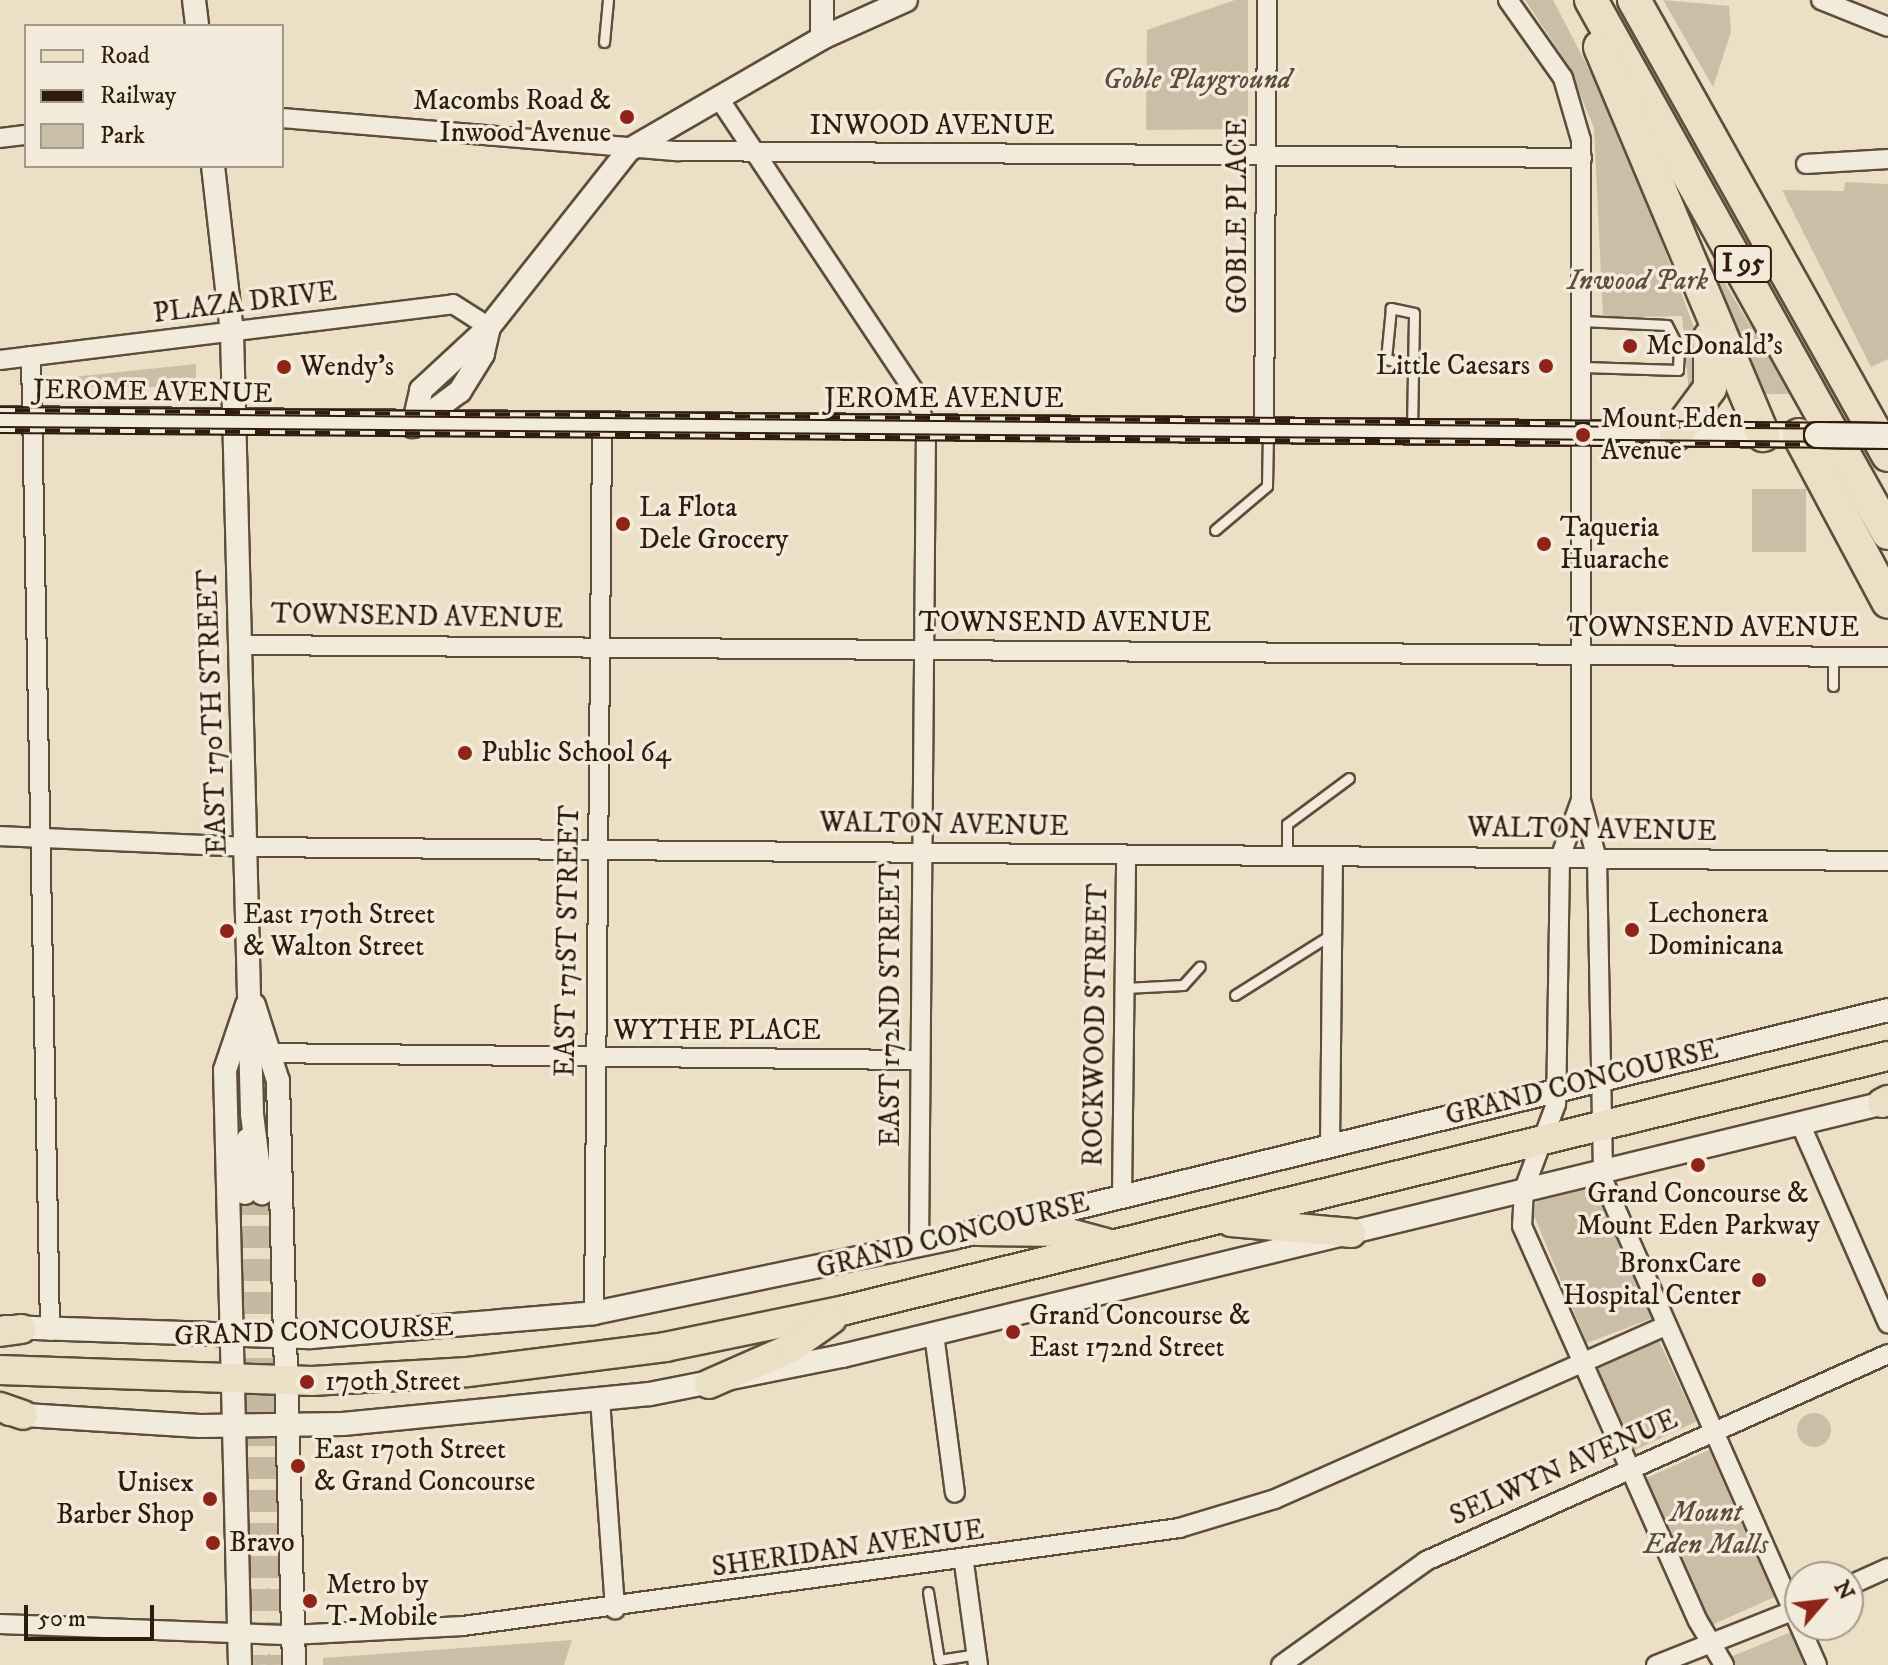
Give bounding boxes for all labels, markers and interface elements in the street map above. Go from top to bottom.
legend [24,24,284,168]
text: Road [100,41,150,71]
park label: Goble Playground [1103,63,1291,97]
text: Railway [100,81,176,111]
place label: Macombs Road & Inwood Avenue [413,84,611,150]
marker: Macombs Road & Inwood Avenue [618,108,636,126]
street label: INWOOD AVENUE [809,109,1055,143]
street label: GOBLE PLACE [1221,118,1255,314]
text: Park [100,121,145,151]
road number: I 95 [1713,242,1773,286]
park label: Inwood Park [1568,264,1708,298]
street label: PLAZA DRIVE [151,275,339,331]
place label: McDonald's [1646,329,1783,363]
marker: McDonald's [1621,337,1639,355]
place label: Little Caesars [1376,349,1530,383]
place label: Wendy's [300,350,394,384]
marker: Little Caesars [1537,357,1555,375]
marker: Wendy's [275,358,293,376]
street label: JEROME AVENUE [33,373,273,411]
street label: JEROME AVENUE [824,382,1064,416]
place label: Mount Eden Avenue [1601,402,1743,468]
marker: Mount Eden Avenue [1572,424,1594,446]
place label: La Flota Dele Grocery [639,491,788,557]
place label: Taqueria Huarache [1560,511,1669,577]
marker: La Flota Dele Grocery [614,515,632,533]
marker: Taqueria Huarache [1535,535,1553,553]
street label: EAST 170TH STREET [191,569,235,855]
street label: TOWNSEND AVENUE [270,598,564,636]
street label: TOWNSEND AVENUE [919,606,1211,640]
street label: TOWNSEND AVENUE [1567,611,1859,645]
place label: Public School 64 [481,736,671,770]
marker: Public School 64 [456,744,474,762]
street label: EAST 171ST STREET [549,805,587,1077]
street label: WALTON AVENUE [819,806,1069,844]
street label: WALTON AVENUE [1467,811,1717,849]
street label: EAST 172ND STREET [874,863,908,1147]
street label: ROCKWOOD STREET [1077,883,1115,1167]
place label: Lechonera Dominicana [1648,897,1783,963]
place label: East 170th Street & Walton Street [243,898,435,964]
marker: Lechonera Dominicana [1623,921,1641,939]
marker: East 170th Street & Walton Street [218,922,236,940]
street label: WYTHE PLACE [613,1014,821,1048]
street label: GRAND CONCOURSE [1442,1033,1722,1133]
marker: Grand Concourse & Mount Eden Parkway [1689,1156,1707,1174]
place label: Grand Concourse & Mount Eden Parkway [1577,1177,1819,1243]
street label: GRAND CONCOURSE [813,1186,1093,1286]
place label: BronxCare Hospital Center [1563,1247,1741,1313]
marker: BronxCare Hospital Center [1748,1269,1770,1291]
place label: Grand Concourse & East 172nd Street [1029,1299,1250,1365]
street label: GRAND CONCOURSE [174,1310,454,1354]
marker: Grand Concourse & East 172nd Street [1004,1323,1022,1341]
place label: 170th Street [325,1365,461,1399]
marker: 170th Street [296,1371,318,1393]
street label: SELWYN AVENUE [1445,1403,1683,1533]
place label: East 170th Street & Grand Concourse [314,1433,535,1499]
marker: East 170th Street & Grand Concourse [289,1457,307,1475]
place label: Unisex Barber Shop [56,1466,194,1532]
marker: Unisex Barber Shop [201,1490,219,1508]
park label: Mount Eden Malls [1644,1496,1768,1562]
street label: SHERIDAN AVENUE [710,1513,986,1585]
place label: Bravo [229,1526,295,1560]
marker: Bravo [204,1534,222,1552]
north arrow [1784,1561,1864,1641]
place label: Metro by T-Mobile [326,1568,438,1634]
text: N [1828,1576,1860,1605]
scale bar [28,1589,158,1639]
marker: Metro by T-Mobile [301,1592,319,1610]
text: 50 m [38,1604,86,1634]

